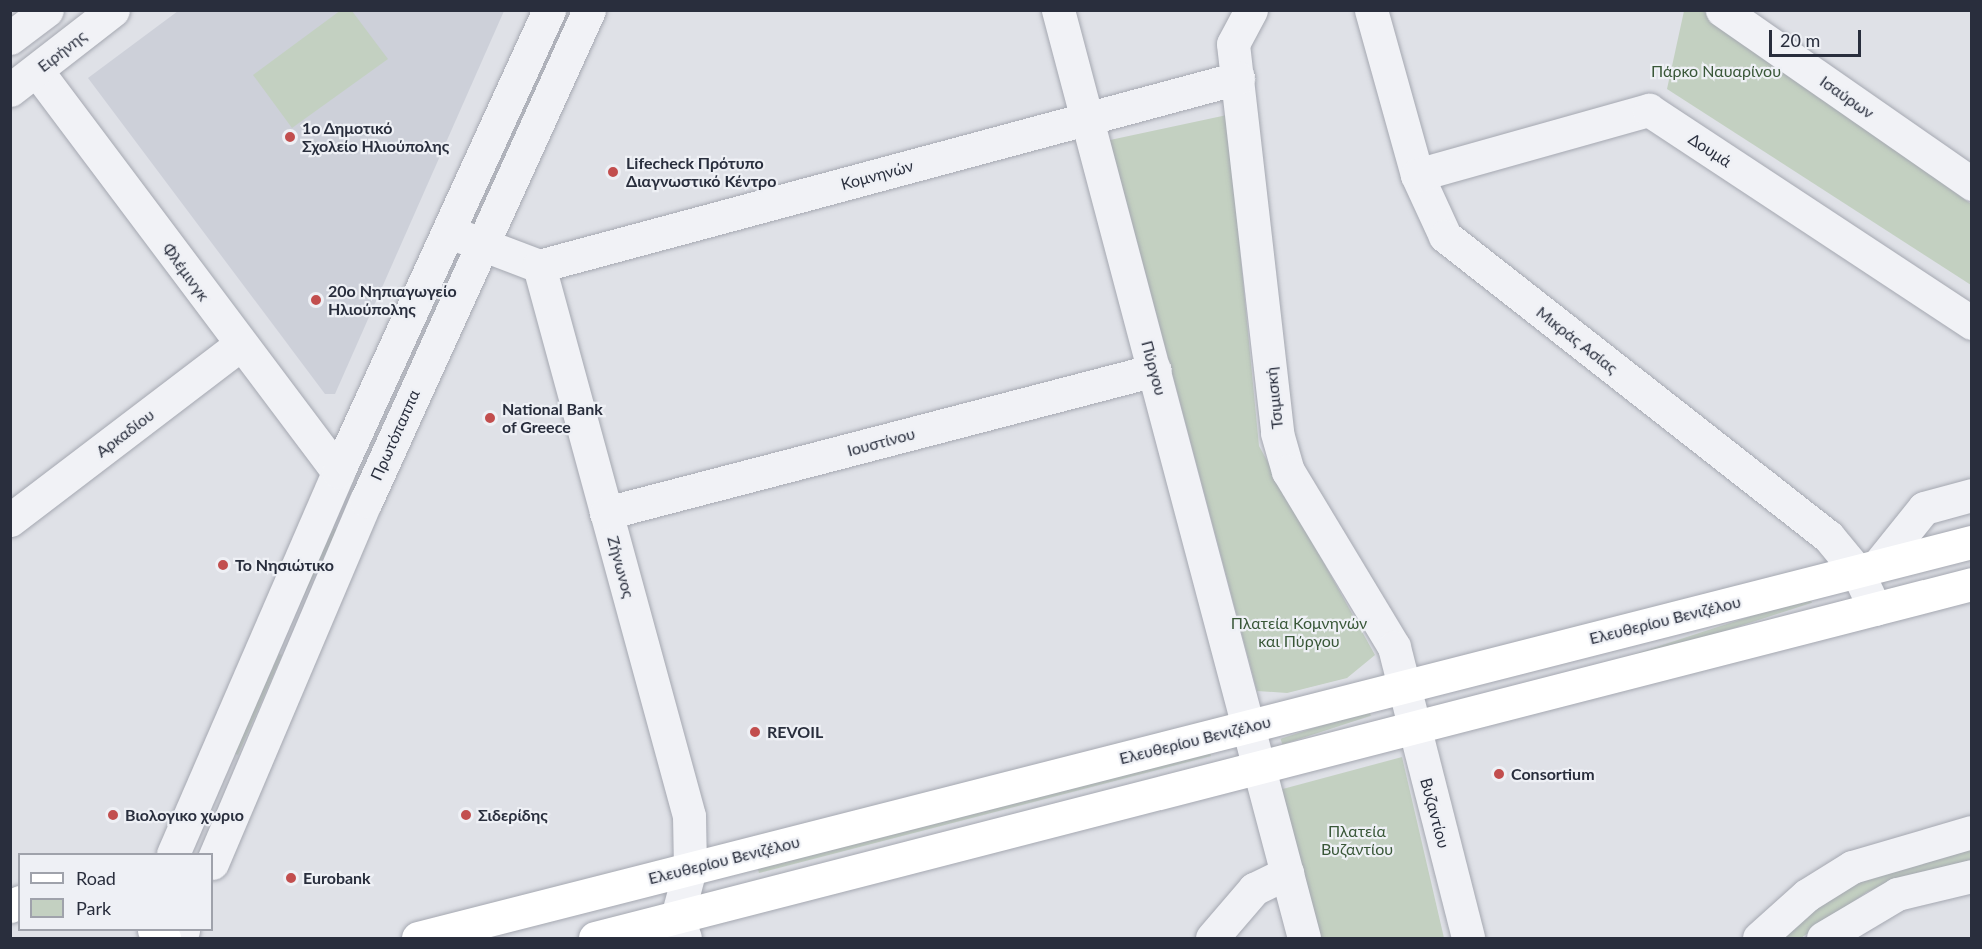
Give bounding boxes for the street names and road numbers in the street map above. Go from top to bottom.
street label: Ειρήνης [34,26,90,76]
street label: Ισαύρων [1816,72,1878,122]
street label: Δουμά [1685,129,1735,171]
street label: Κομνηνών [839,156,915,194]
street label: Φλέμινγκ [159,239,213,305]
street label: Μικράς Ασίας [1532,302,1622,378]
street label: Πύργου [1137,339,1171,397]
street label: Τσιμισκή [1261,366,1287,430]
street label: Πρωτόπαππα [366,387,424,483]
street label: Αρκαδίου [92,405,158,461]
street label: Ιουστίνου [845,424,917,460]
street label: Ζήνωνος [604,534,638,600]
street label: Ελευθερίου Βενιζέλου [1587,592,1743,648]
street label: Ελευθερίου Βενιζέλου [1117,712,1273,768]
street label: Βυζαντίου [1416,776,1454,850]
street label: Ελευθερίου Βενιζέλου [646,832,802,888]

